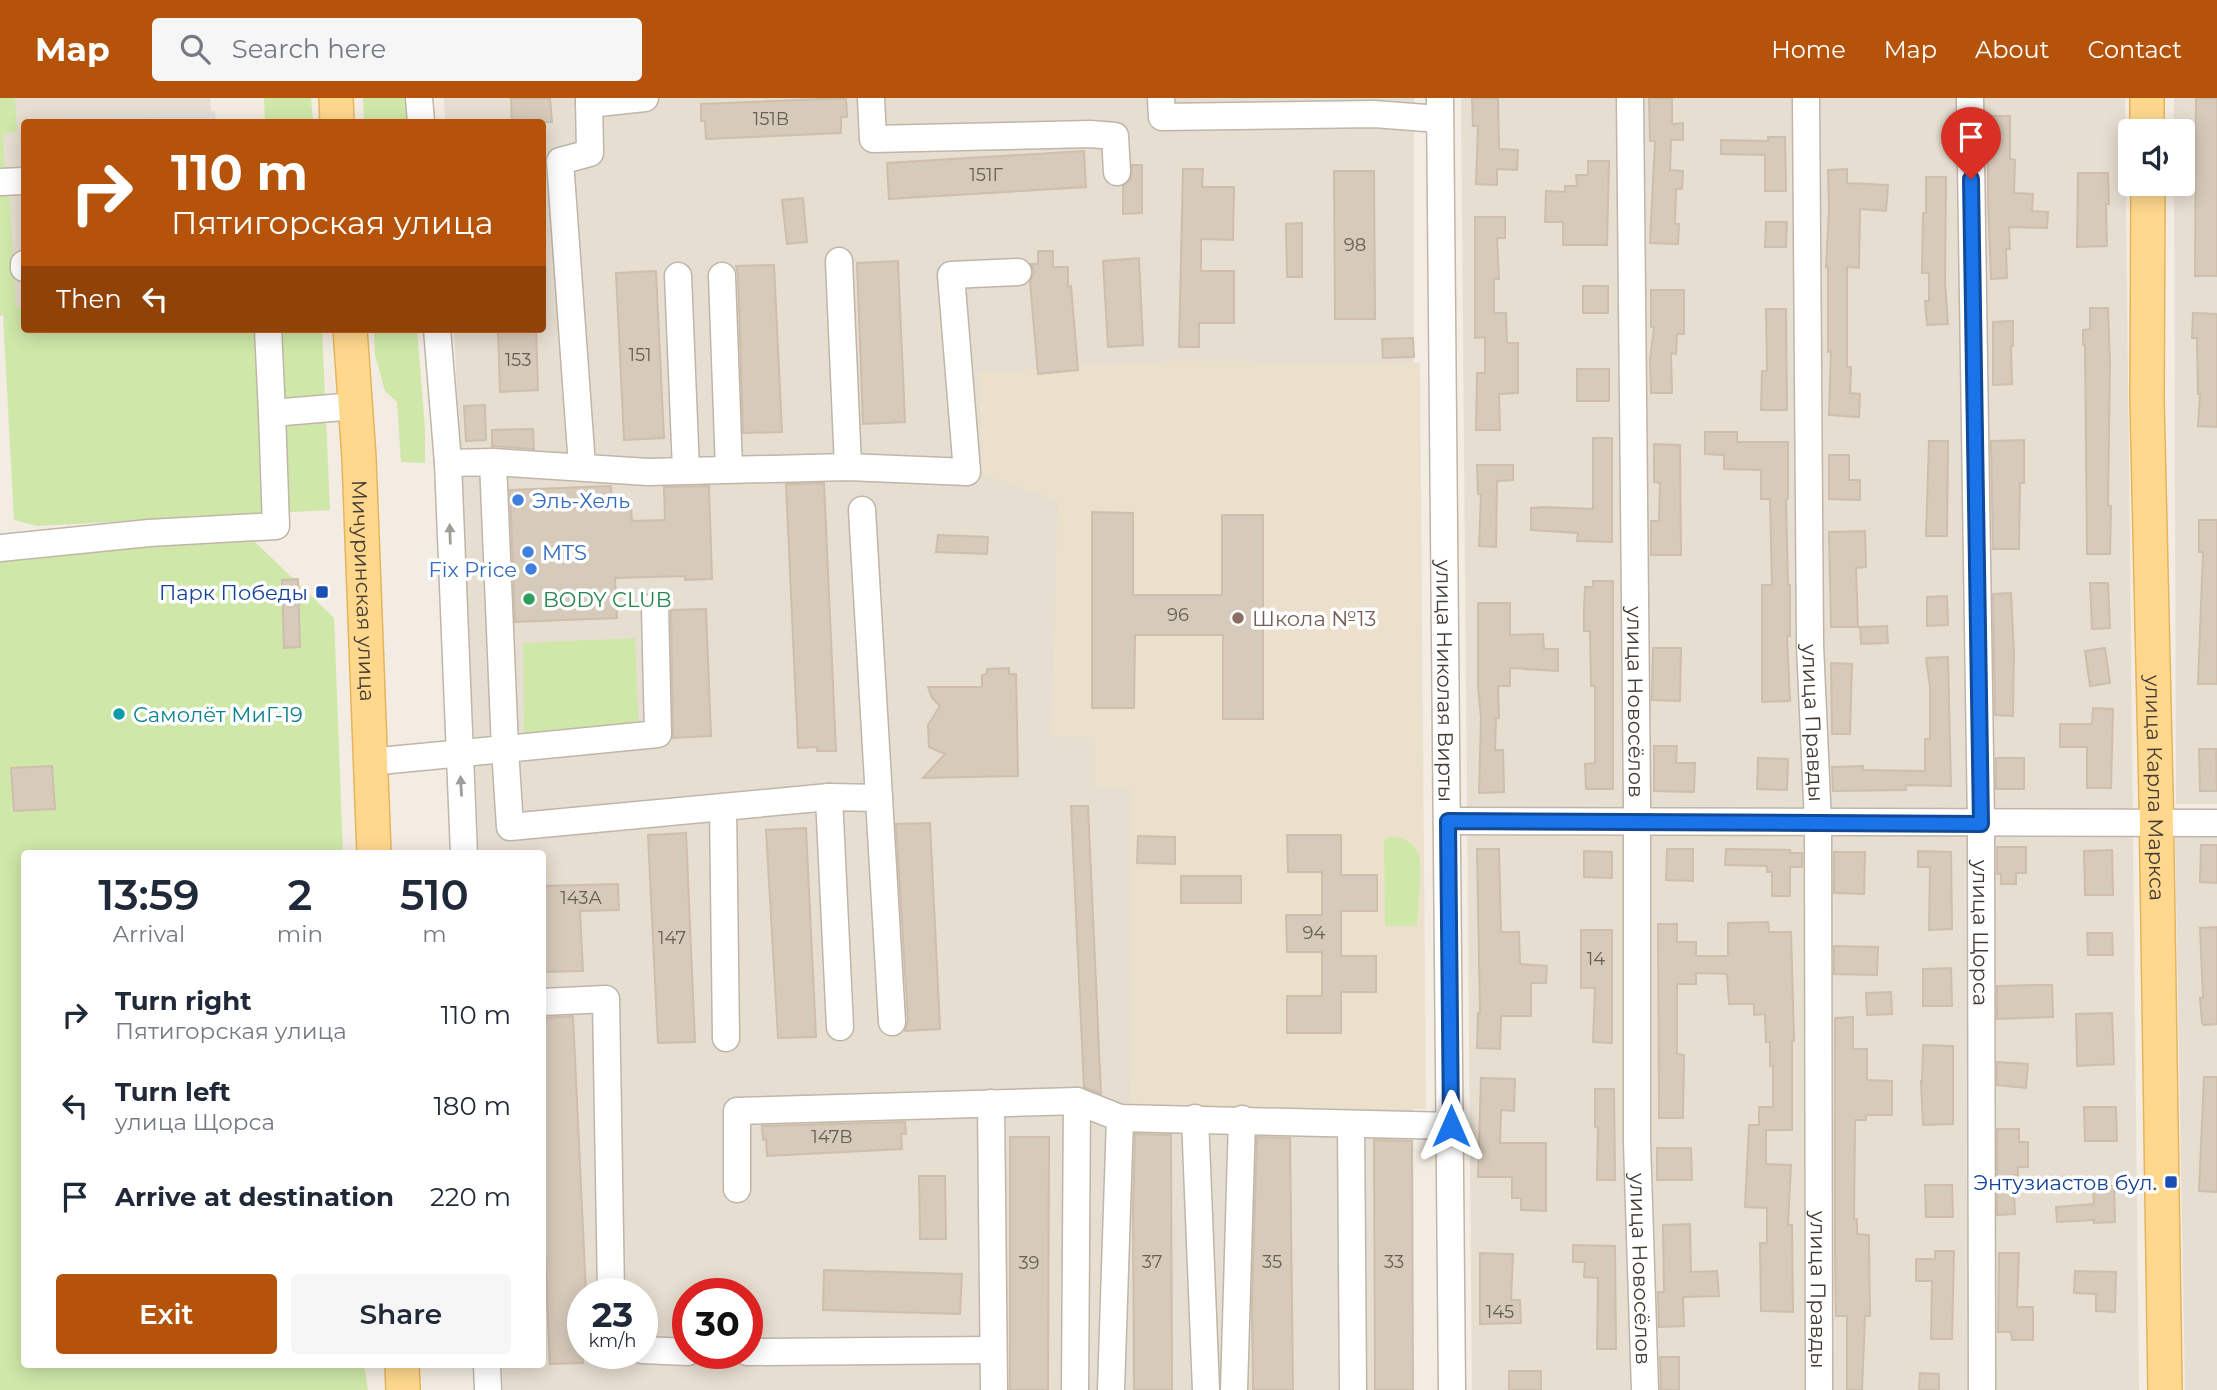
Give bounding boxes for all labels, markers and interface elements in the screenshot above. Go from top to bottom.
search box [152,18,642,81]
text: Map [35,29,110,69]
icon: search [176,30,214,68]
text: Search here [232,33,386,65]
text: Home [1771,35,1846,64]
text: Map [1884,35,1937,64]
text: About [1975,35,2049,64]
text: Contact [2087,35,2182,64]
pin [1941,107,2001,179]
house number: 151В [753,108,789,130]
icon: arrive [1952,118,1990,156]
map controls [2118,119,2195,196]
button: sound [2118,119,2195,196]
text: 110 m [171,143,308,202]
icon: right [56,147,147,238]
house number: 151Г [969,164,1003,186]
text: Пятигорская улица [171,203,493,242]
house number: 98 [1344,234,1366,256]
icon: left [136,280,174,318]
text: Then [56,283,122,315]
house number: 151 [628,344,652,366]
house number: 153 [505,349,531,371]
street label: Мичуринская улица [347,479,381,702]
place label: Эль-Хель [532,488,630,513]
marker: Эль-Хель [510,492,526,508]
one-way arrow [445,523,456,545]
place label: MTS [542,540,587,565]
marker: MTS [520,544,536,560]
place label: Fix Price [429,557,517,582]
street label: улица Николая Вирты [1432,559,1459,802]
marker: Fix Price [523,561,539,577]
place label: Парк Победы [159,580,308,605]
marker: Парк Победы [314,584,330,600]
place label: BODY CLUB [543,587,671,612]
marker: BODY CLUB [521,591,537,607]
house number: 96 [1167,604,1189,626]
street label: улица Новосёлов [1623,605,1649,798]
place label: Школа №13 [1252,606,1376,631]
marker: Школа №13 [1230,610,1246,626]
street label: улица Правды [1797,642,1830,802]
street label: улица Карла Маркса [2141,674,2170,901]
place label: Самолёт МиГ-19 [133,702,303,727]
marker: Самолёт МиГ-19 [111,706,127,722]
one-way arrow [456,775,467,797]
street label: улица Щорса [1969,859,1994,1006]
text: 13:59 [98,869,200,921]
text: 2 [288,869,312,921]
text: 510 [400,869,469,921]
house number: 143А [560,887,602,909]
text: Arrival [113,920,185,948]
text: min [277,920,323,948]
text: m [422,920,447,948]
house number: 94 [1303,922,1326,944]
house number: 147 [658,927,686,949]
house number: 14 [1587,948,1605,970]
text: Turn right [115,985,251,1017]
icon: right [56,996,94,1034]
text: 110 m [441,999,511,1031]
text: Пятигорская улица [115,1017,347,1045]
text: Turn left [115,1076,231,1108]
icon: left [56,1087,94,1125]
position arrow [1414,1089,1488,1163]
text: 180 m [433,1090,511,1122]
text: улица Щорса [115,1108,275,1136]
house number: 147В [811,1126,853,1148]
place label: Энтузиастов бул. [1973,1170,2157,1195]
street label: улица Новосёлов [1625,1172,1657,1365]
marker: Энтузиастов бул. [2163,1174,2179,1190]
icon: arrive [56,1178,94,1216]
text: Arrive at destination [115,1181,394,1213]
text: 220 m [430,1181,511,1213]
street label: улица Правды [1806,1210,1831,1369]
house number: 37 [1142,1251,1162,1273]
house number: 35 [1262,1251,1282,1273]
house number: 33 [1384,1251,1404,1273]
house number: 39 [1018,1252,1040,1274]
button: Exit [56,1274,277,1354]
button: Share [291,1274,511,1354]
speed limit sign: 30 [672,1278,763,1369]
text: 23 [592,1293,633,1336]
house number: 145 [1486,1301,1514,1323]
text: km/h [588,1330,637,1352]

